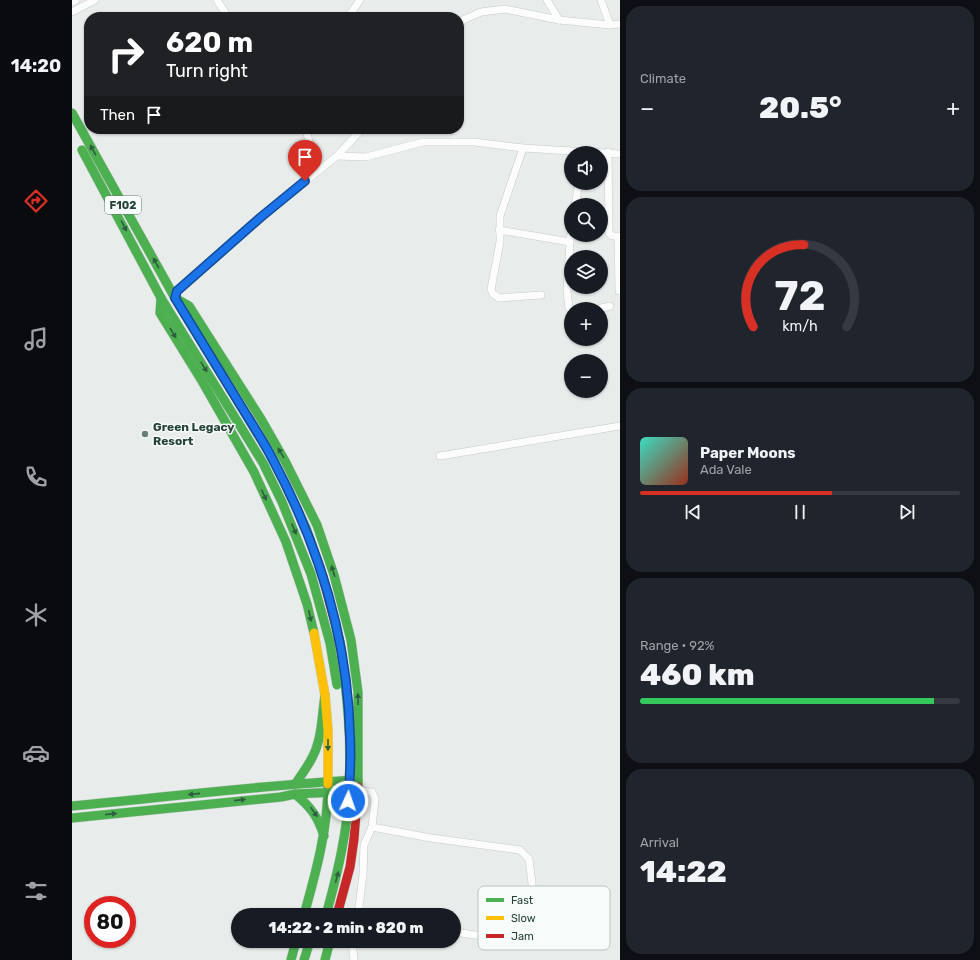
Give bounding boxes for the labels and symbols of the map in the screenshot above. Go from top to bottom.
pin [288,140,322,181]
one-way arrow [89,144,96,156]
road number: F102 [105,196,141,214]
one-way arrow [120,220,127,232]
one-way arrow [152,258,159,269]
one-way arrow [169,327,176,339]
one-way arrow [200,361,207,373]
place label: Green Legacy Resort [153,420,235,448]
marker: Green Legacy Resort [140,429,150,439]
one-way arrow [277,447,284,459]
one-way arrow [261,489,267,501]
one-way arrow [291,524,297,536]
one-way arrow [330,565,336,577]
one-way arrow [308,610,314,622]
one-way arrow [355,692,361,705]
one-way arrow [325,739,331,752]
position arrow [327,780,369,822]
one-way arrow [188,791,200,797]
one-way arrow [234,797,246,804]
one-way arrow [310,807,318,817]
one-way arrow [105,810,117,817]
one-way arrow [334,871,340,884]
legend [478,886,610,950]
text: Fast [511,894,534,907]
speed limit sign: 80 [84,896,136,948]
text: Slow [511,912,536,925]
text: Jam [511,930,534,943]

